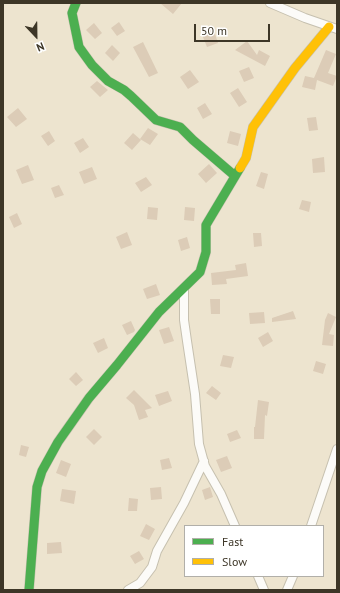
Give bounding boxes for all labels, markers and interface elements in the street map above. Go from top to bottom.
north arrow [16,16,56,56]
scale bar [196,16,272,42]
text: 50 m [201,23,227,38]
text: N [35,39,46,55]
legend [184,525,324,577]
text: Fast [222,534,243,549]
text: Slow [222,554,247,569]

